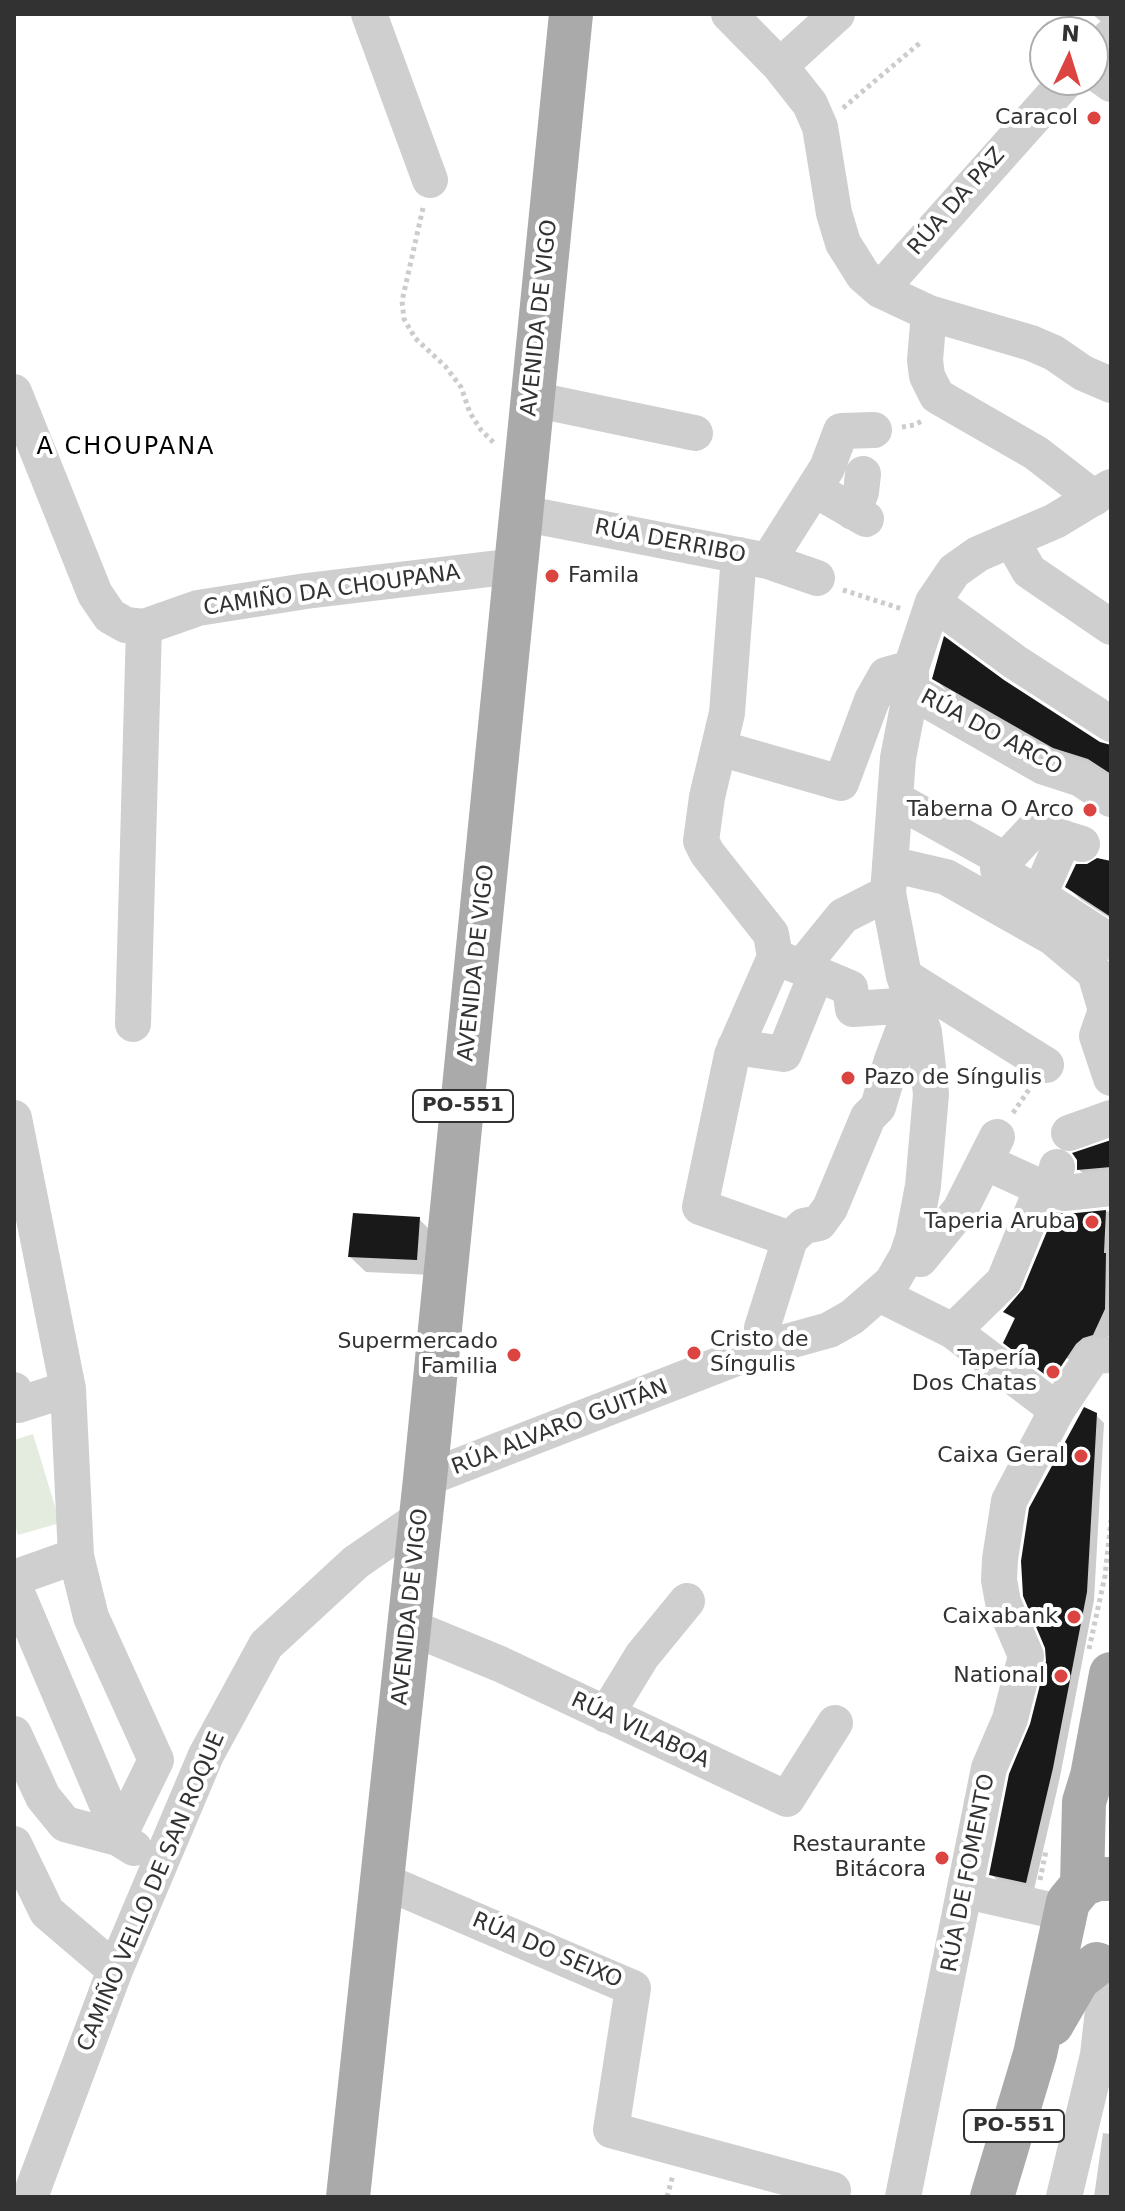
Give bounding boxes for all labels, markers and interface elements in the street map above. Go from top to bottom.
north arrow [1029,16,1109,96]
text: N [1061,20,1081,47]
place label: Caracol [995,105,1078,131]
marker: Caracol [1085,109,1103,127]
street label: RÚA DA PAZ [903,143,1011,261]
street label: AVENIDA DE VIGO [517,218,563,418]
district label: A CHOUPANA [36,434,216,462]
street label: RÚA DERRIBO [592,514,748,570]
street label: CAMIÑO DA CHOUPANA [202,560,462,622]
place label: Famila [568,563,639,589]
marker: Famila [543,567,561,585]
street label: RÚA DO ARCO [916,685,1066,781]
place label: Taberna O Arco [907,797,1074,823]
marker: Taberna O Arco [1081,801,1099,819]
street label: AVENIDA DE VIGO [454,863,500,1063]
place label: Pazo de Síngulis [864,1065,1042,1091]
marker: Pazo de Síngulis [839,1069,857,1087]
road number: PO-551 [413,1090,513,1122]
place label: Taperia Aruba [924,1209,1076,1235]
marker: Taperia Aruba [1083,1213,1101,1231]
place label: Cristo de Síngulis [710,1327,809,1378]
place label: Supermercado Familia [337,1329,498,1380]
marker: Cristo de Síngulis [685,1344,703,1362]
marker: Supermercado Familia [505,1346,523,1364]
place label: Tapería Dos Chatas [912,1346,1037,1398]
marker: Tapería Dos Chatas [1044,1363,1062,1381]
street label: RÚA ALVARO GUITÁN [448,1375,672,1481]
place label: Caixa Geral [937,1443,1065,1469]
marker: Caixa Geral [1072,1447,1090,1465]
street label: AVENIDA DE VIGO [388,1507,434,1707]
place label: Caixabank [942,1604,1058,1630]
marker: Caixabank [1065,1608,1083,1626]
place label: National [953,1663,1045,1689]
marker: National [1052,1667,1070,1685]
street label: RÚA VILABOA [567,1687,713,1775]
street label: CAMIÑO VELLO DE SAN ROQUE [73,1728,231,2056]
street label: RÚA DE FOMENTO [937,1772,1001,1974]
place label: Restaurante Bitácora [792,1832,926,1884]
marker: Restaurante Bitácora [933,1849,951,1867]
street label: RÚA DO SEIXO [468,1908,626,1994]
road number: PO-551 [964,2110,1064,2142]

